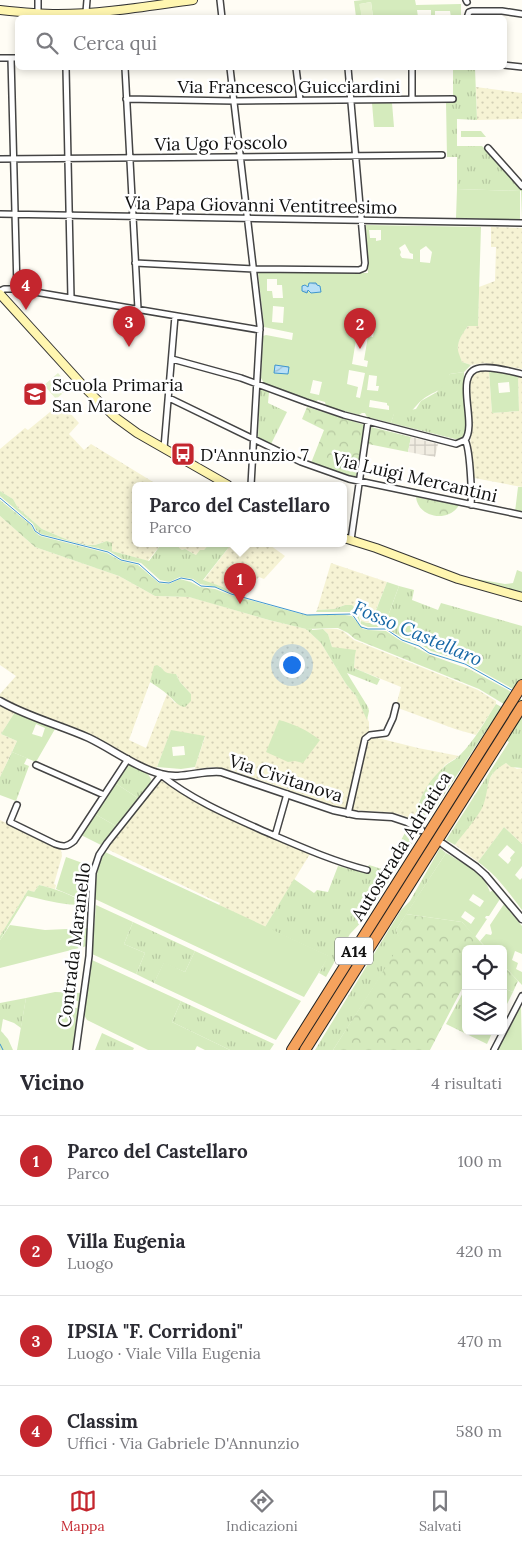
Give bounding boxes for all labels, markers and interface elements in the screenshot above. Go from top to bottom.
search box [15,15,507,70]
icon: search [33,29,61,57]
text: Cerca qui [73,31,157,55]
street label: Via Francesco Guicciardini [177,75,400,98]
street label: Via Ugo Foscolo [153,130,288,156]
street label: Via Papa Giovanni Ventitreesimo [124,191,397,219]
pin: 4 [10,269,42,310]
pin: 3 [113,306,145,347]
pin: 2 [344,308,376,349]
place label: Scuola Primaria San Marone [52,373,183,417]
school or university icon: Scuola Primaria San Marone [22,381,48,407]
bus stop icon: D'Annunzio 7 [170,441,196,467]
place label: D'Annunzio 7 [200,443,309,466]
street label: Via Luigi Mercantini [329,447,500,507]
popup [132,482,347,547]
text: Parco del Castellaro [149,493,330,517]
text: Parco [149,517,192,537]
pin: 1 [224,563,256,604]
water label: Fosso Castellaro [350,595,486,671]
your location [279,652,305,678]
street label: Via Civitanova [225,748,346,807]
street label: Autostrada Adriatica [345,767,456,926]
street label: Contrada Maranello [52,861,96,1029]
road number: A14 [335,938,373,964]
map controls [462,945,507,1035]
button: locate [462,945,507,990]
button: layers [462,990,507,1035]
text: Vicino [20,1069,84,1096]
text: 4 risultati [431,1073,502,1093]
text: Parco del Castellaro [67,1139,248,1163]
text: 1 [33,1151,39,1171]
text: 100 m [458,1151,502,1171]
text: Parco [67,1163,109,1183]
text: Villa Eugenia [67,1229,185,1253]
text: 2 [32,1241,40,1261]
text: 420 m [456,1241,502,1261]
text: Luogo [67,1253,113,1273]
text: IPSIA "F. Corridoni" [67,1319,243,1343]
text: 3 [32,1331,40,1351]
text: 470 m [458,1331,502,1351]
text: Luogo · Viale Villa Eugenia [67,1343,261,1363]
text: Classim [67,1409,138,1433]
text: 4 [32,1421,40,1441]
text: 580 m [456,1421,502,1441]
text: Uffici · Via Gabriele D'Annunzio [67,1433,299,1453]
tab: Mappa [61,1487,105,1535]
tab: Indicazioni [226,1487,298,1535]
tab: Salvati [419,1487,461,1535]

